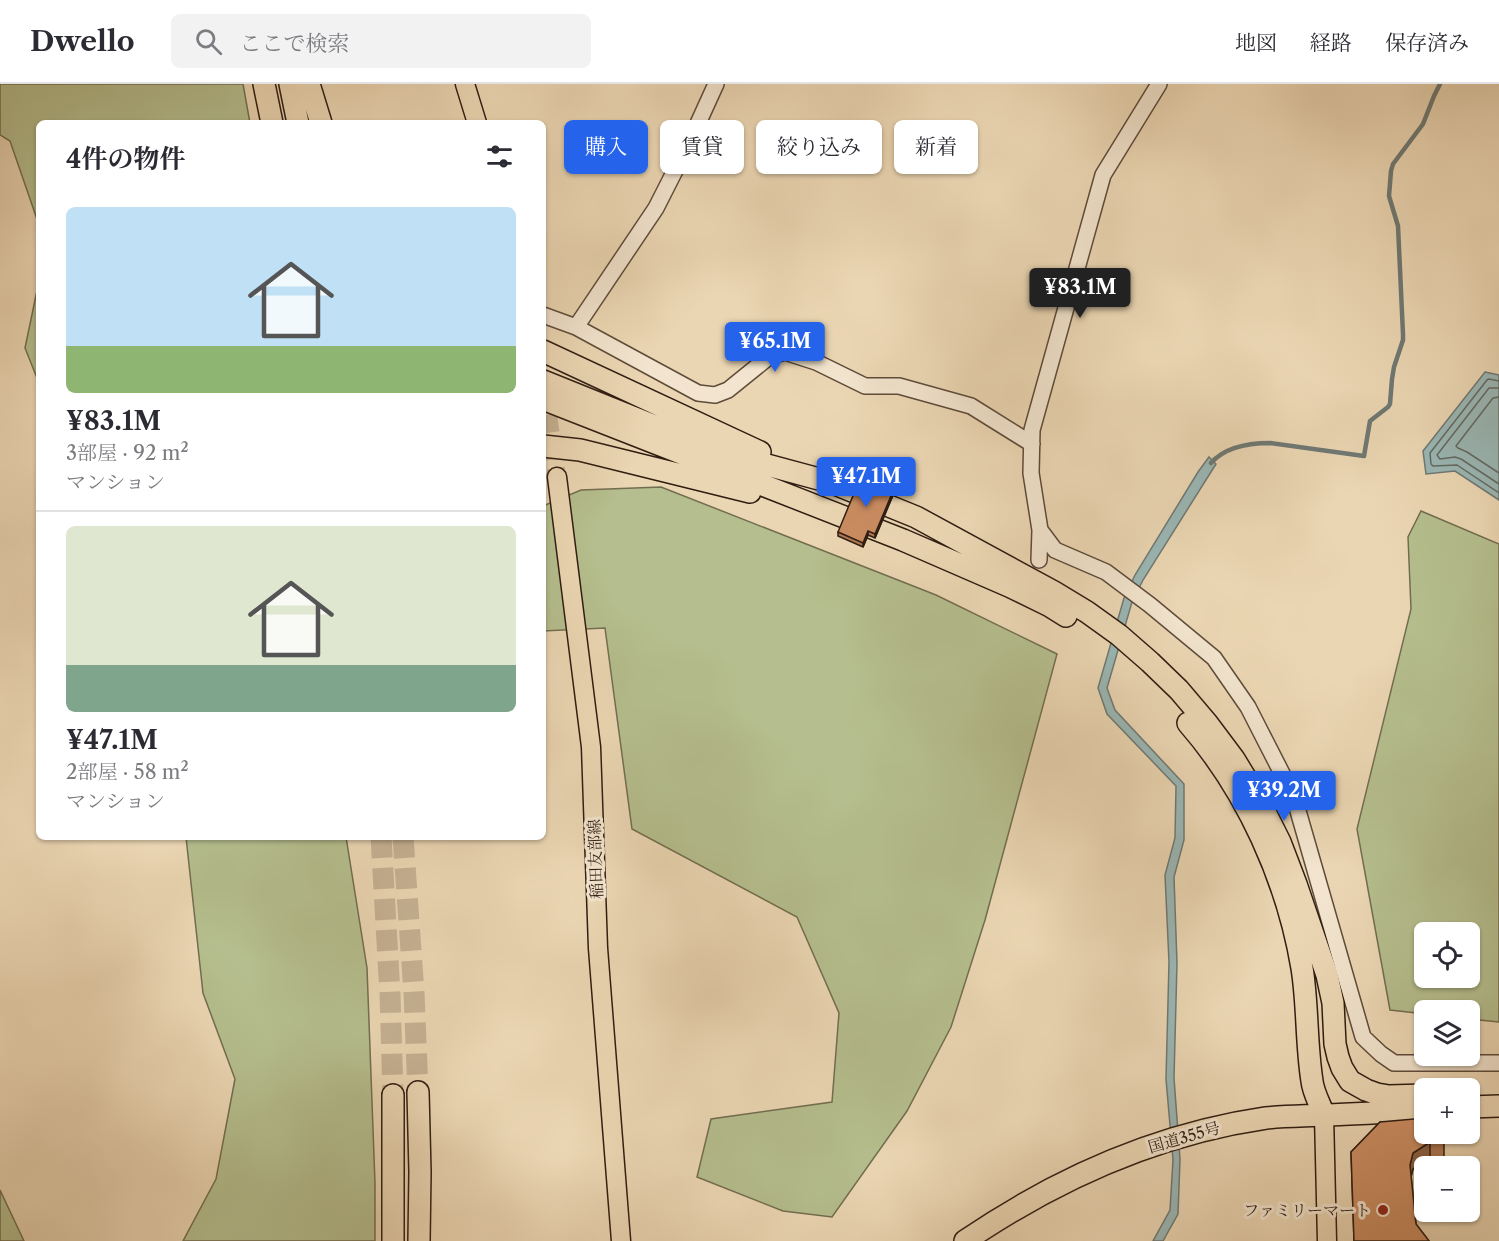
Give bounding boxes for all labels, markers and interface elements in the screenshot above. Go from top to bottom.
search box [171,14,591,68]
text: Dwello [30,24,135,58]
icon: search [192,25,225,58]
text: ここで検索 [240,30,350,57]
text: 地図 [1235,30,1277,55]
text: 経路 [1310,30,1352,55]
text: 保存済み [1385,30,1469,55]
chip: 購入 [564,120,648,174]
chip: 賃貸 [660,120,744,174]
chip: 絞り込み [756,120,882,174]
chip: 新着 [894,120,978,174]
icon: filters [483,140,516,173]
text: 4件の物件 [66,143,185,175]
icon: home [237,246,345,354]
pin: ¥83.1M [1031,268,1129,319]
text: ¥83.1M [1043,275,1117,299]
pin: ¥65.1M [726,322,824,373]
text: ¥65.1M [739,329,811,353]
text: ¥83.1M [66,405,161,437]
text: 3部屋 · 92 m² [66,441,189,465]
pin: ¥47.1M [817,457,915,508]
text: ¥47.1M [831,464,901,488]
text: マンション [66,470,165,494]
icon: home [237,565,345,673]
text: ¥47.1M [66,724,158,756]
text: 2部屋 · 58 m² [66,760,189,784]
pin: ¥39.2M [1235,771,1333,822]
text: ¥39.2M [1247,778,1321,802]
text: マンション [66,789,165,813]
street label: 稲田友部線 [584,819,606,899]
map controls [1414,922,1480,1222]
button: locate [1414,922,1480,988]
button: layers [1414,1000,1480,1066]
button: + [1414,1078,1480,1144]
street label: 国道355号 [1146,1117,1222,1157]
button: − [1414,1156,1480,1222]
place label: ファミリーマート [1243,1200,1371,1220]
marker: ファミリーマート [1376,1203,1390,1217]

